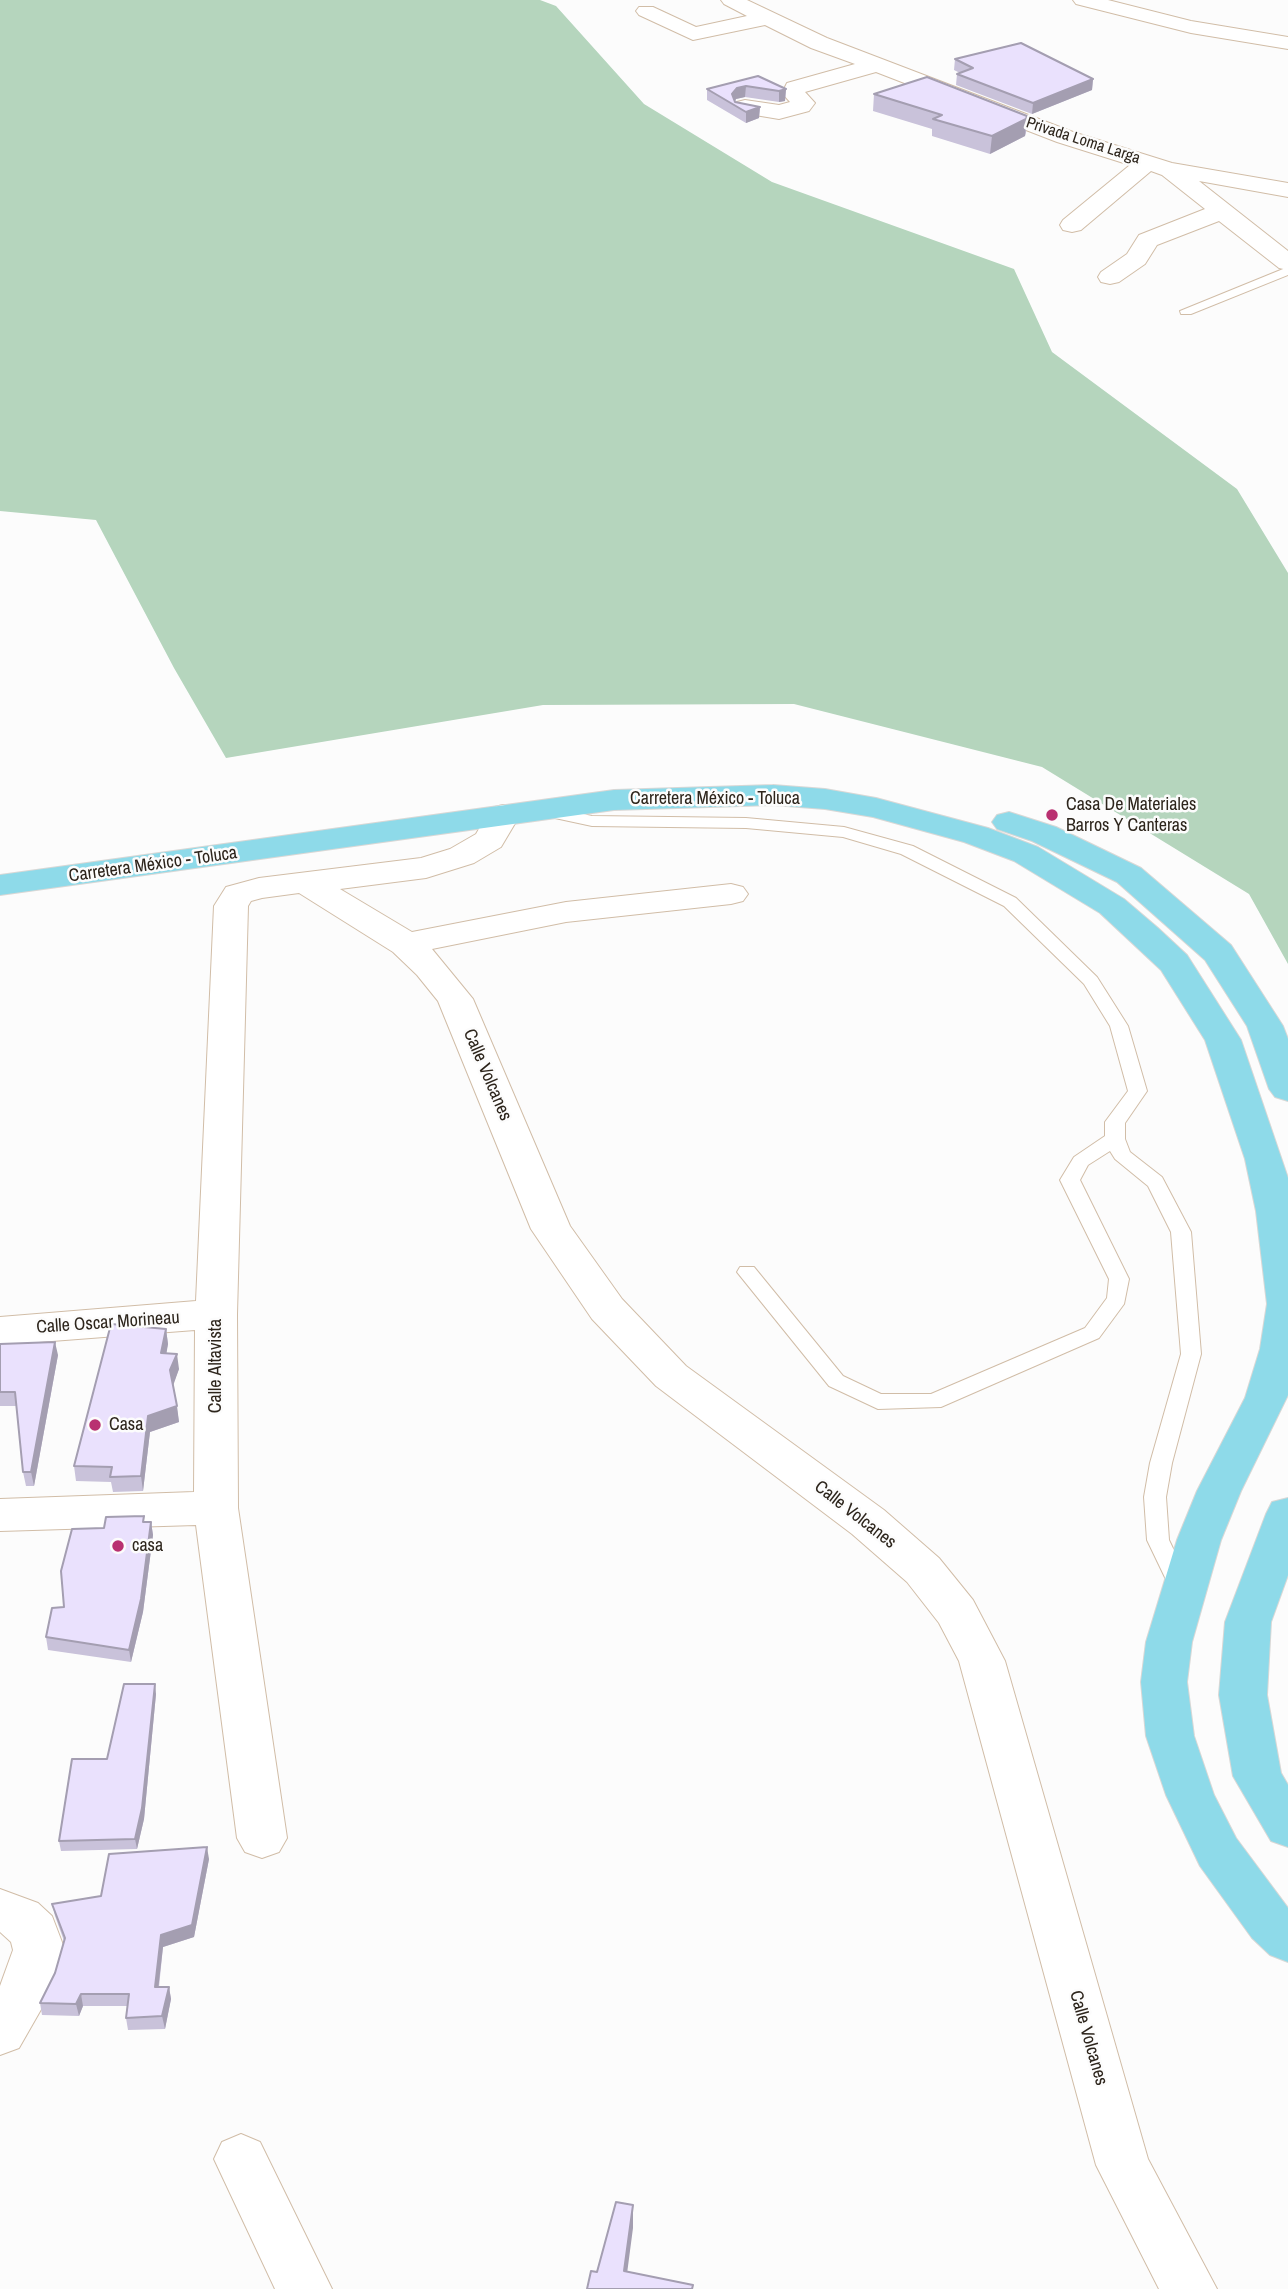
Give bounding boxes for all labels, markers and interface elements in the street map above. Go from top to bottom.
street label: Privada Loma Larga [1024,114,1142,168]
street label: Carretera México - Toluca [630,788,800,810]
place label: Casa De Materiales Barros Y Canteras [1066,794,1196,836]
marker: Casa De Materiales Barros Y Canteras [1044,807,1060,823]
street label: Carretera México - Toluca [67,842,239,888]
street label: Calle Volcanes [458,1026,516,1124]
street label: Calle Oscar Morineau [36,1307,180,1339]
street label: Calle Altavista [205,1319,227,1413]
place label: Casa [109,1414,143,1436]
marker: Casa [87,1417,103,1433]
street label: Calle Volcanes [810,1476,900,1554]
place label: casa [132,1535,163,1557]
marker: casa [110,1538,126,1554]
street label: Calle Volcanes [1064,1988,1112,2088]

